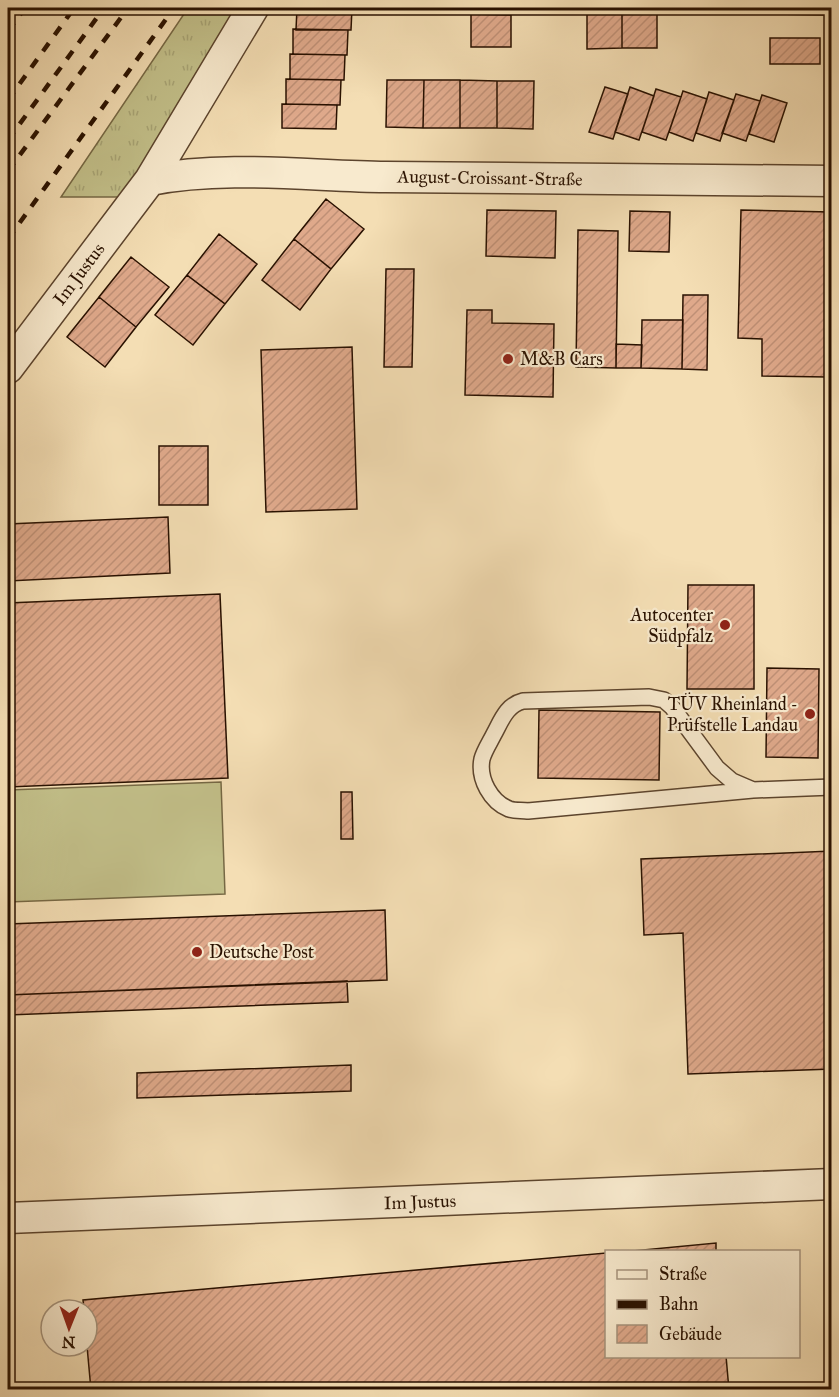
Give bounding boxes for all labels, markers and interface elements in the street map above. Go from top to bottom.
street label: August-Croissant-Straße [396,165,583,192]
street label: Im Justus [48,239,110,310]
place label: M&B Cars [520,348,603,370]
marker: M&B Cars [501,352,515,366]
place label: Autocenter Südpfalz [630,604,713,647]
marker: Autocenter Südpfalz [718,618,732,632]
place label: TÜV Rheinland - Prüfstelle Landau [667,692,798,736]
marker: TÜV Rheinland - Prüfstelle Landau [803,707,817,721]
place label: Deutsche Post [209,941,315,963]
marker: Deutsche Post [190,945,204,959]
street label: Im Justus [383,1190,457,1215]
legend [605,1250,800,1358]
text: Straße [659,1263,707,1285]
text: Bahn [659,1293,699,1315]
north arrow [39,1298,99,1358]
text: Gebäude [659,1323,722,1345]
text: N [61,1333,76,1352]

